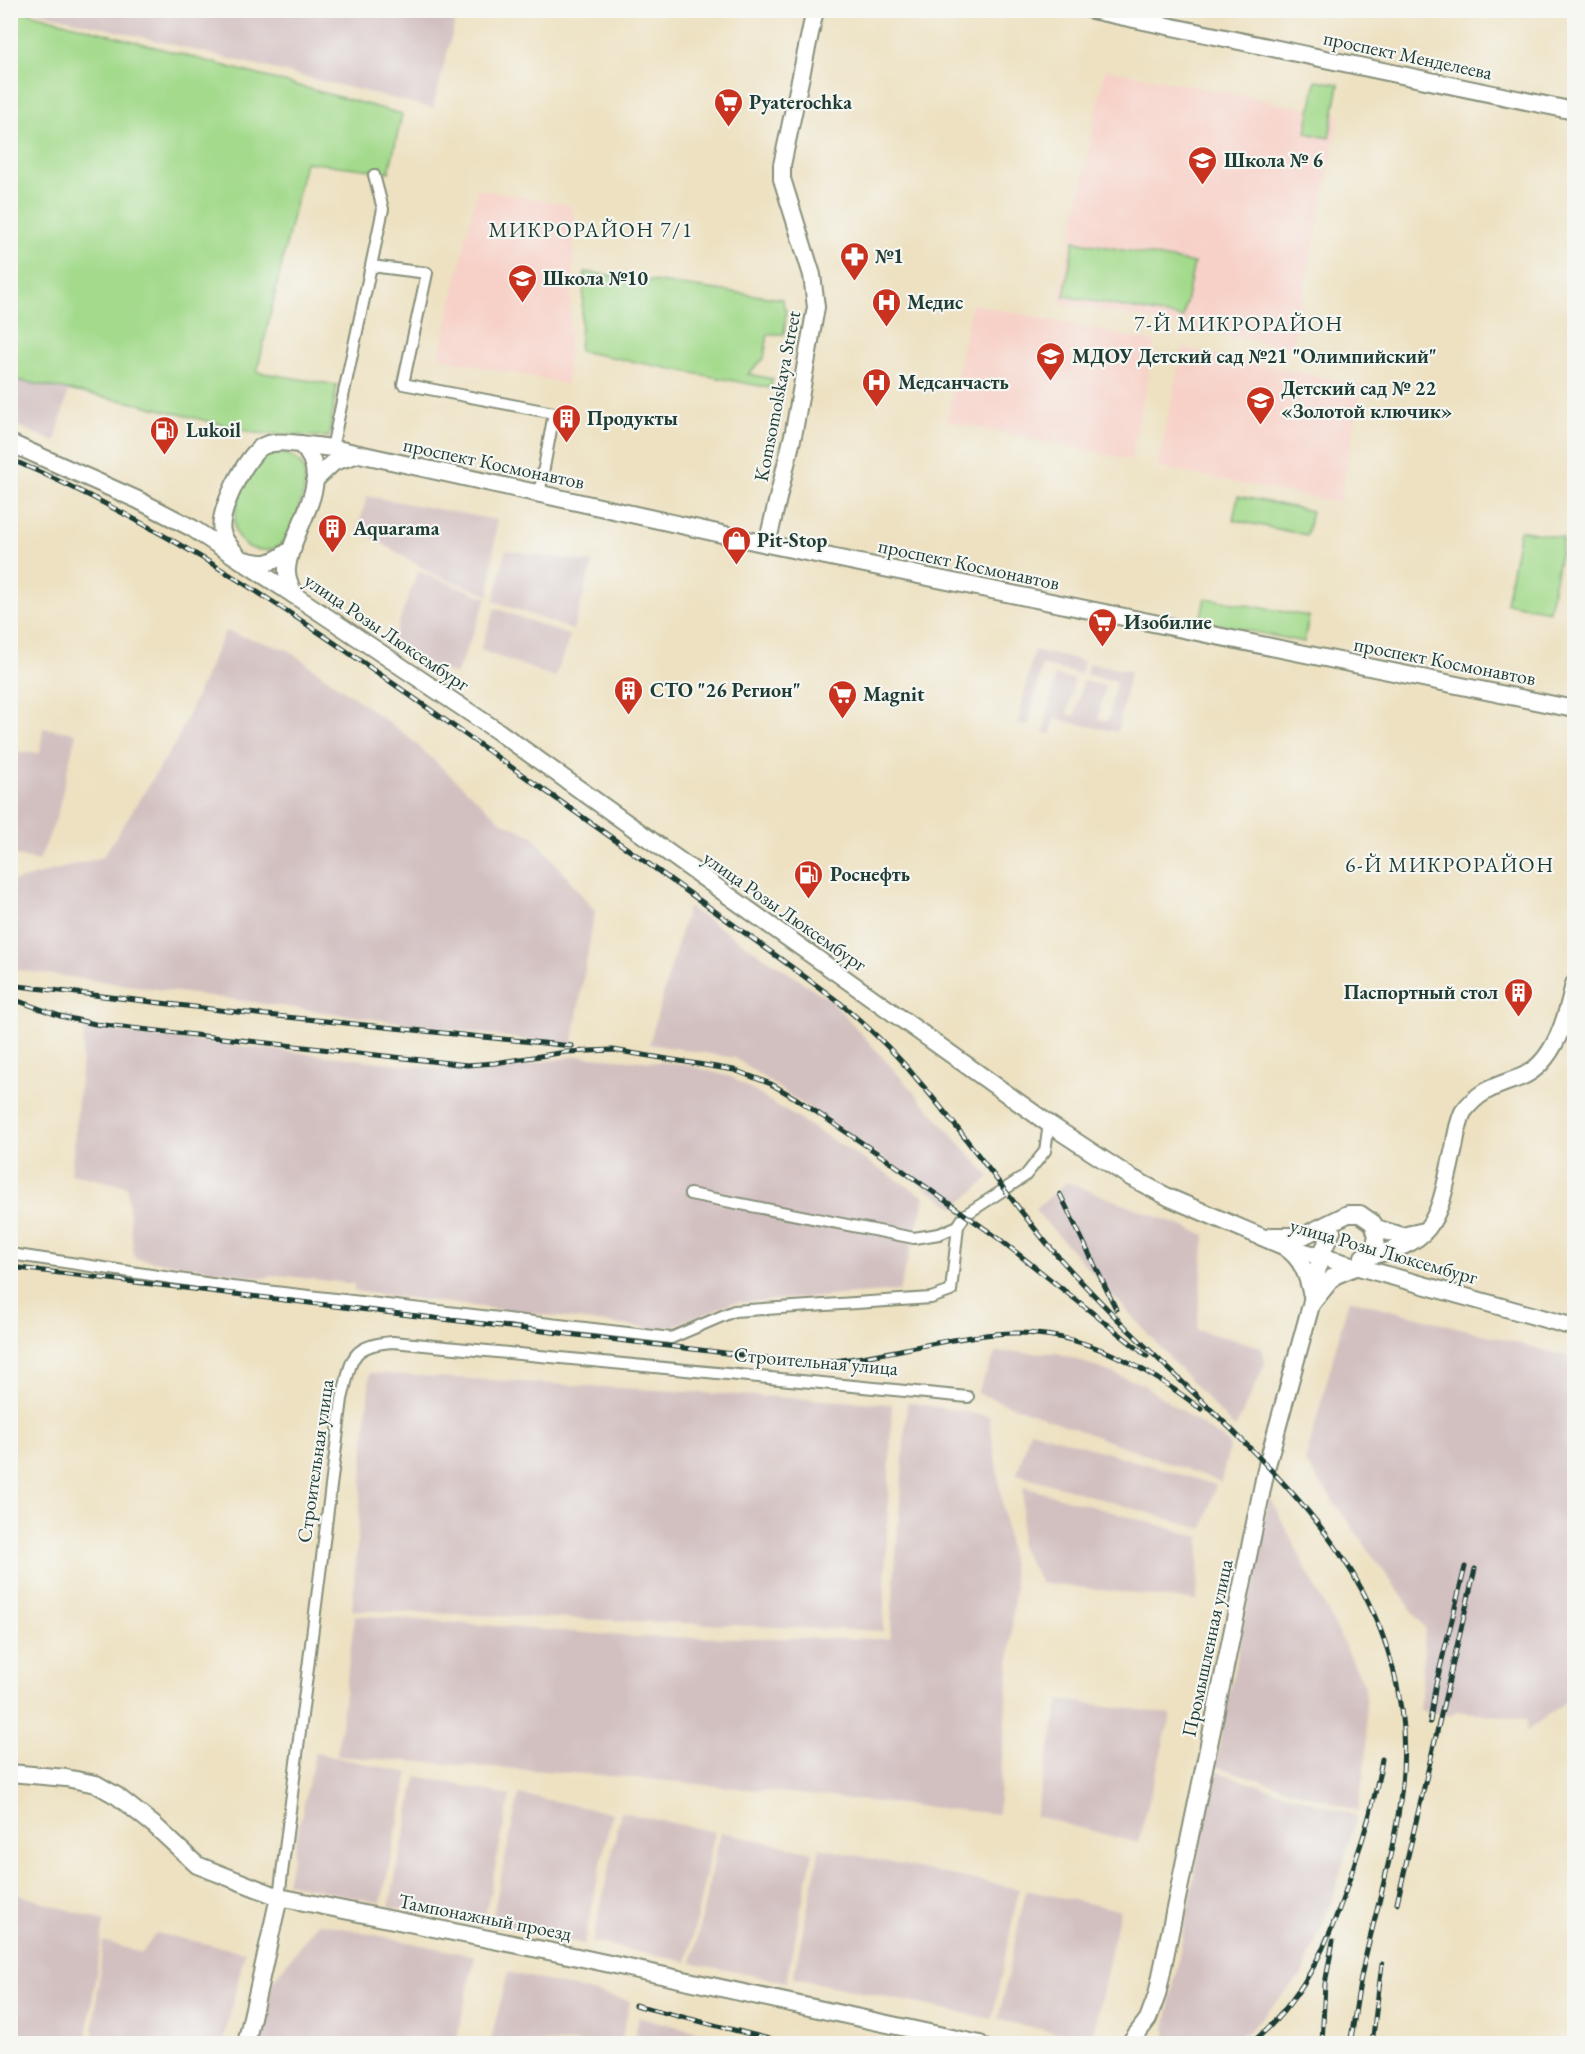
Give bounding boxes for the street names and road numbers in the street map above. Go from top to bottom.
street label: проспект Менделеева [1321,24,1495,86]
street label: Komsomolskaya Street [748,308,806,484]
street label: проспект Космонавтов [401,431,587,495]
street label: проспект Космонавтов [876,532,1062,596]
street label: улица Розы Люксембург [299,567,475,697]
street label: проспект Космонавтов [1352,631,1538,691]
street label: улица Розы Люксембург [698,845,872,977]
street label: улица Розы Люксембург [1287,1212,1481,1290]
street label: Строительная улица [733,1341,899,1381]
street label: Строительная улица [291,1378,339,1544]
street label: Промышленная улица [1175,1557,1239,1739]
street label: Тампонажный проезд [396,1887,574,1947]

